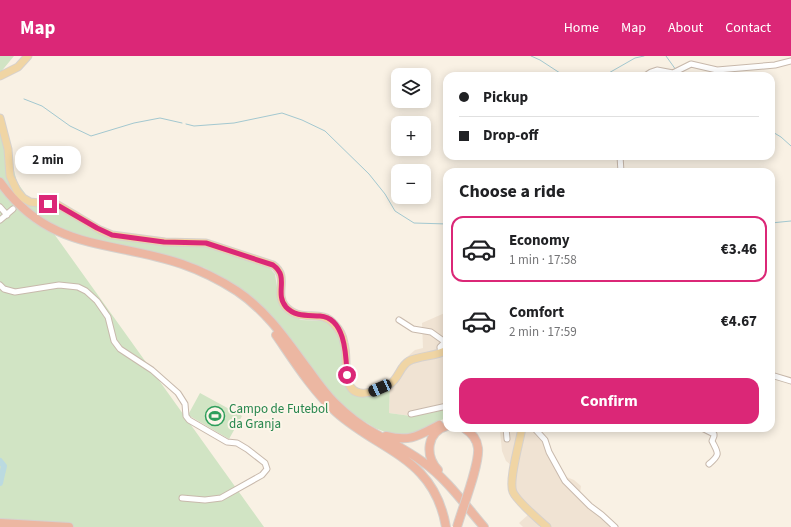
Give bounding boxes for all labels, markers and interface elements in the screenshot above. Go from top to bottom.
text: Map [20,15,55,42]
text: Home [564,18,599,38]
text: Map [621,18,646,38]
text: About [668,18,703,38]
text: Contact [725,18,771,38]
map controls [391,68,431,204]
button: layers [391,68,431,108]
text: Pickup [483,87,528,108]
button: + [391,116,431,156]
text: Drop-off [483,125,538,146]
callout: 2 min [15,146,81,174]
text: 2 min [32,151,64,169]
button: − [391,164,431,204]
text: Choose a ride [459,179,565,204]
route end [39,195,57,213]
text: Economy [509,230,570,251]
icon: car [461,231,497,267]
text: €3.46 [721,239,757,260]
text: 1 min · 17:58 [509,251,577,269]
text: Comfort [509,302,564,323]
icon: car [461,303,497,339]
text: €4.67 [721,311,757,332]
text: 2 min · 17:59 [509,323,577,341]
route start [338,366,356,384]
car [367,378,393,398]
button: Confirm [459,378,759,424]
place label: Campo de Futebol da Granja [229,400,328,433]
sports icon: Campo de Futebol da Granja [204,405,226,427]

